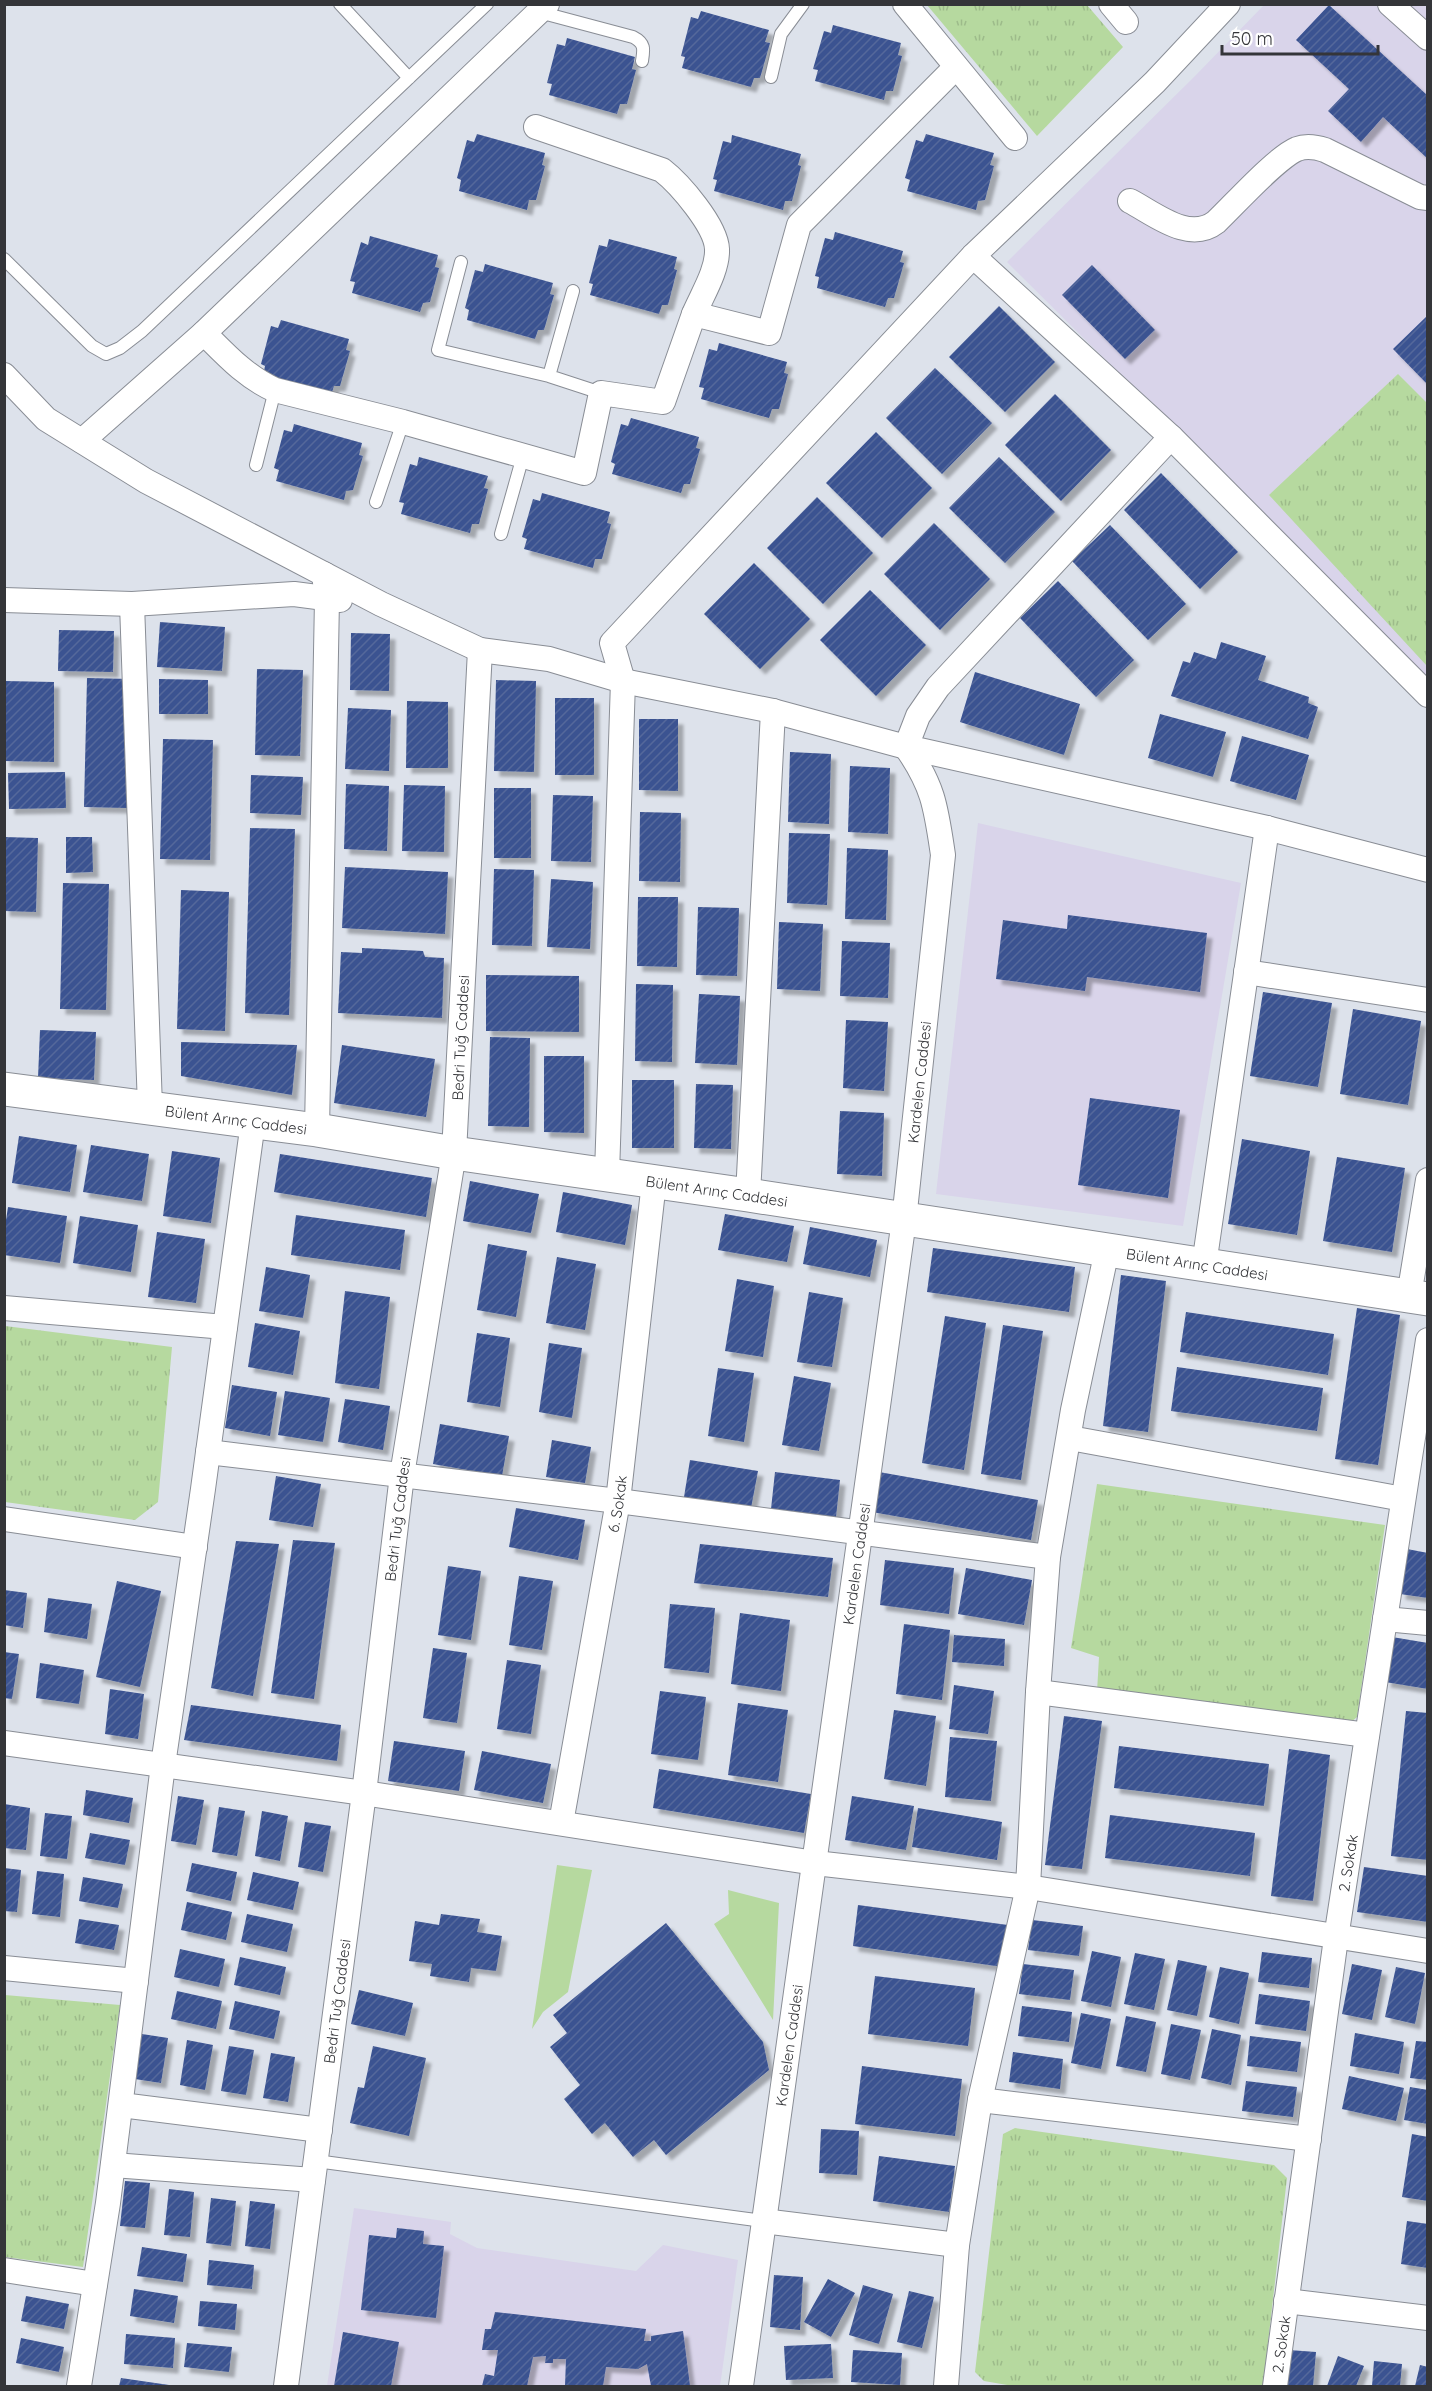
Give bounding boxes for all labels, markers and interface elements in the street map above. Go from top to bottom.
scale bar [1222,18,1378,56]
text: 50 m [1231,27,1273,50]
street label: Bedri Tuğ Caddesi [447,975,473,1101]
street label: Kardelen Caddesi [903,1020,935,1144]
street label: Bülent Arınç Caddesi [164,1101,308,1138]
street label: Bülent Arınç Caddesi [645,1171,789,1210]
street label: Bülent Arınç Caddesi [1125,1243,1269,1284]
street label: Bedri Tuğ Caddesi [380,1455,414,1583]
street label: 6. Sokak [603,1474,630,1534]
street label: Kardelen Caddesi [838,1502,874,1626]
street label: 2. Sokak [1334,1833,1361,1893]
street label: Bedri Tuğ Caddesi [319,1938,354,2065]
street label: Kardelen Caddesi [771,1983,807,2107]
street label: 2. Sokak [1267,2314,1294,2374]

